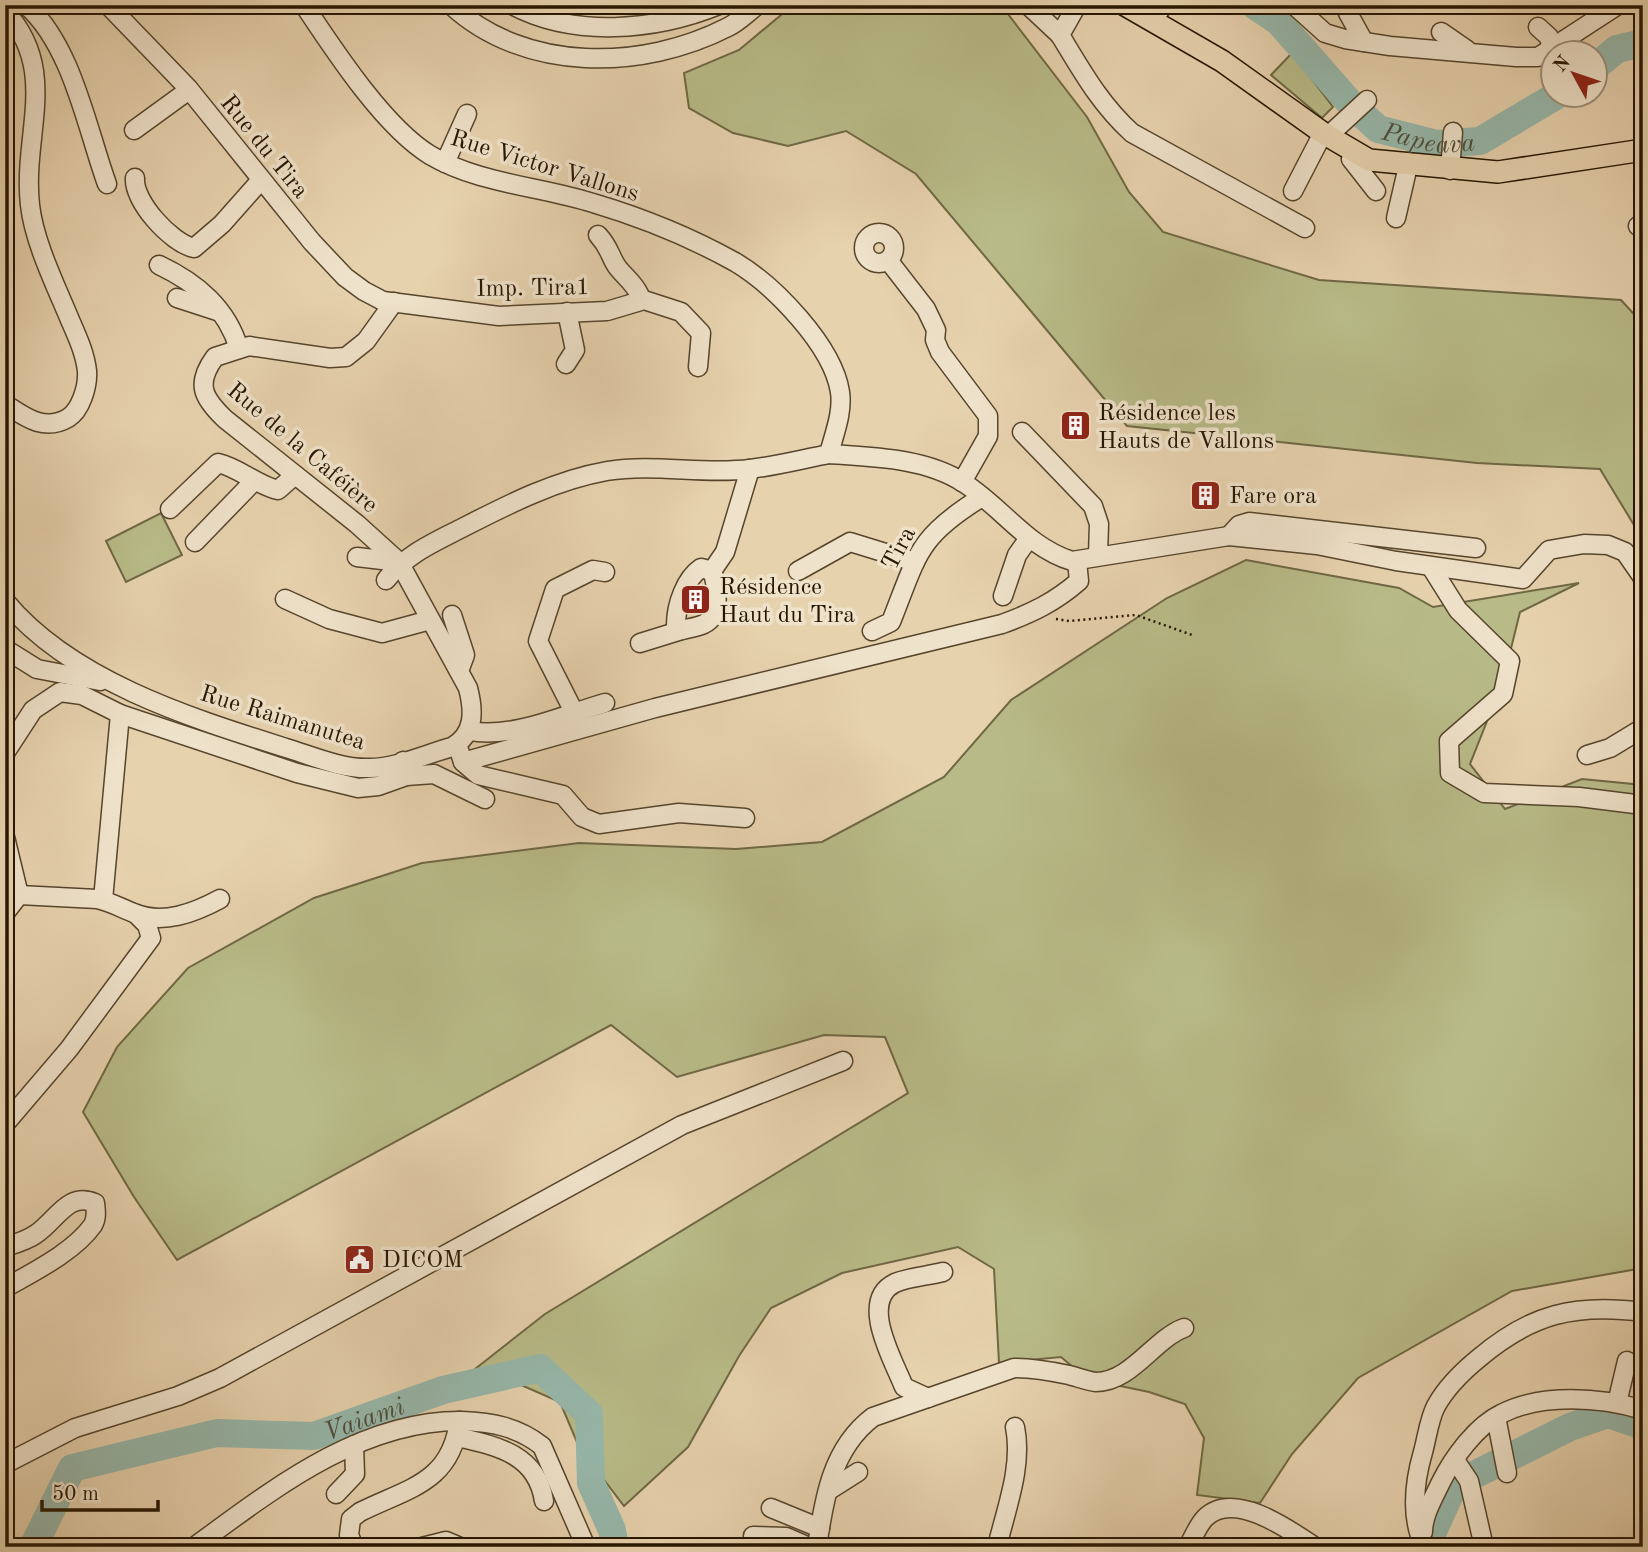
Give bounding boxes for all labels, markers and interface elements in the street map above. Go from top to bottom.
north arrow [1540,38,1610,108]
text: N [1551,53,1575,76]
street label: Rue du Tira [215,91,312,204]
water label: Papeava [1378,119,1476,159]
street label: Rue Victor Vallons [447,127,642,207]
street label: Imp. Tira1 [476,276,590,302]
street label: Rue de la Caféière [222,379,382,518]
place label: Résidence les Hauts de Vallons [1098,402,1274,454]
building icon: Résidence les Hauts de Vallons [1058,409,1092,443]
building icon: Fare ora [1189,478,1223,512]
place label: Fare ora [1229,485,1317,509]
street label: Tira [879,523,921,575]
place label: Résidence Haut du Tira [719,576,855,628]
building icon: Résidence Haut du Tira [679,583,713,617]
street label: Rue Raimanutea [197,682,368,755]
public building icon: DICOM [342,1242,376,1276]
place label: DICOM [382,1249,463,1273]
water label: Vaiami [321,1394,408,1446]
scale bar [42,1468,158,1512]
text: 50 m [52,1484,99,1505]

